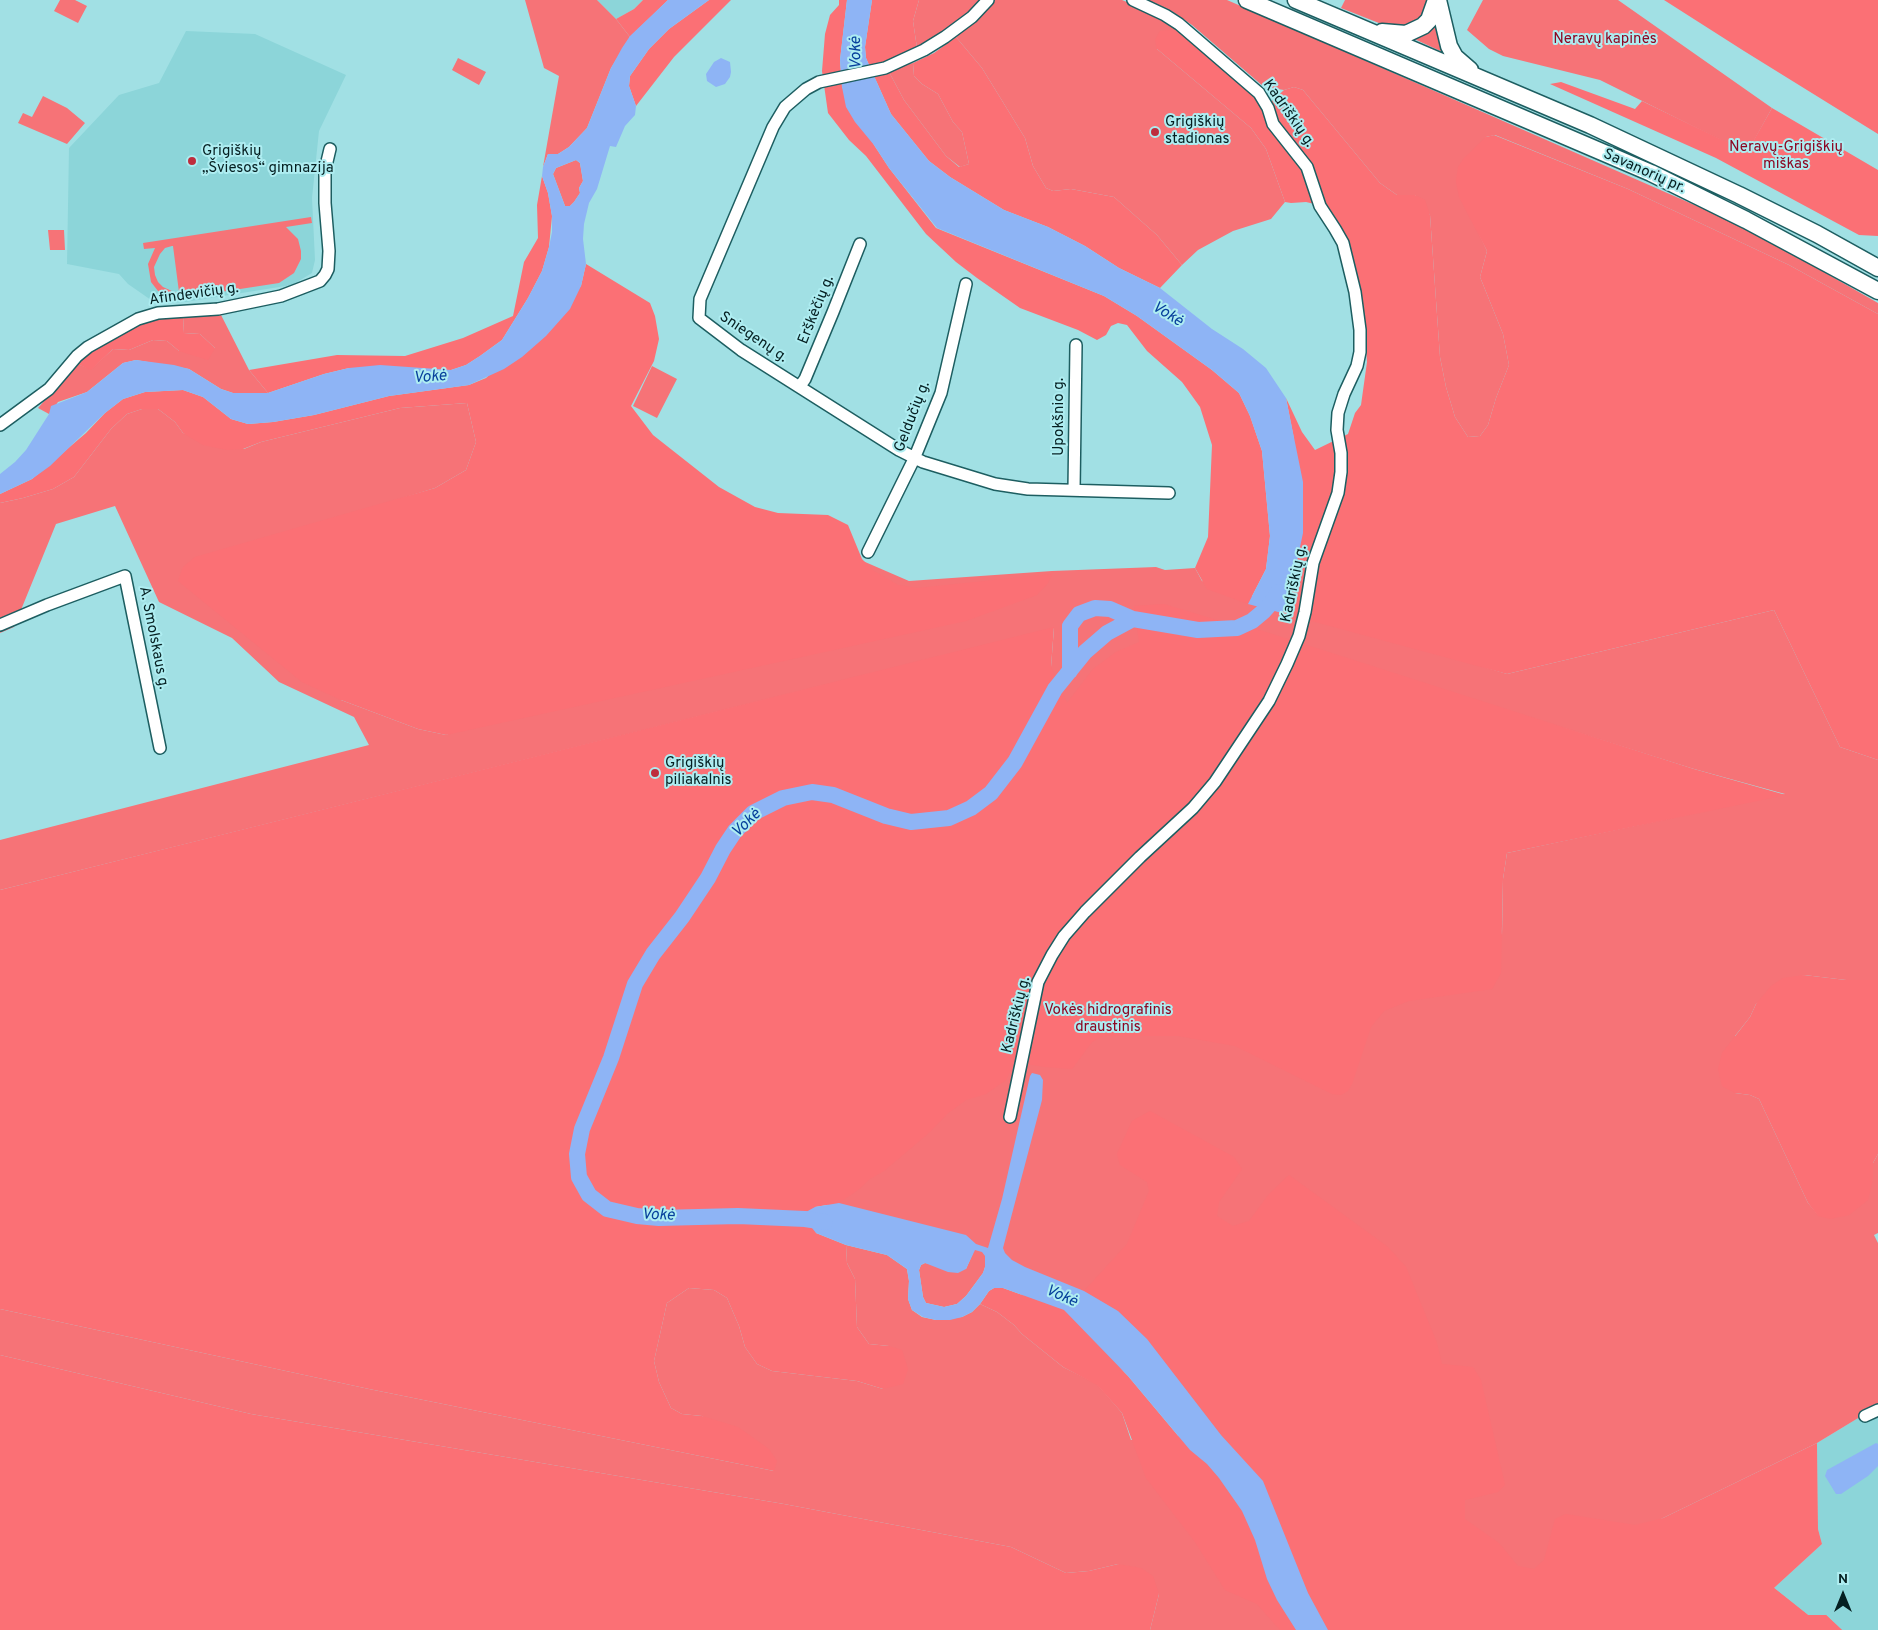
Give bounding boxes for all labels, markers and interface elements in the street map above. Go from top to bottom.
park label: Neravų kapinės [1553,31,1657,49]
water label: Vokė [847,36,867,70]
street label: Kadriškių g. [1258,77,1318,151]
place label: Grigiškių stadionas [1165,114,1229,149]
marker: Grigiškių stadionas [1149,126,1161,138]
park label: Neravų-Grigiškių miškas [1729,139,1843,174]
place label: Grigiškių „Šviesos“ gimnazija [202,143,334,178]
street label: Savanorių pr. [1600,146,1688,198]
marker: Grigiškių „Šviesos“ gimnazija [186,155,198,167]
street label: Erškėčių g. [795,273,839,347]
street label: Afindevičių g. [148,280,240,310]
water label: Vokė [1148,298,1186,332]
street label: Sniegenų g. [715,309,791,367]
water label: Vokė [413,367,447,389]
street label: Upokšnio g. [1051,378,1069,456]
street label: Geldučių g. [891,379,935,455]
street label: Kadriškių g. [1278,544,1312,624]
street label: A. Smolskaus g. [134,585,172,691]
place label: Grigiškių piliakalnis [665,755,732,790]
marker: Grigiškių piliakalnis [649,767,661,779]
water label: Vokė [728,806,766,842]
street label: Kadriškių g. [999,975,1035,1055]
park label: Vokės hidrografinis draustinis [1044,1002,1172,1037]
water label: Vokė [641,1206,675,1226]
water label: Vokė [1042,1282,1080,1312]
north arrow [1818,1570,1868,1620]
text: N [1838,1571,1848,1588]

